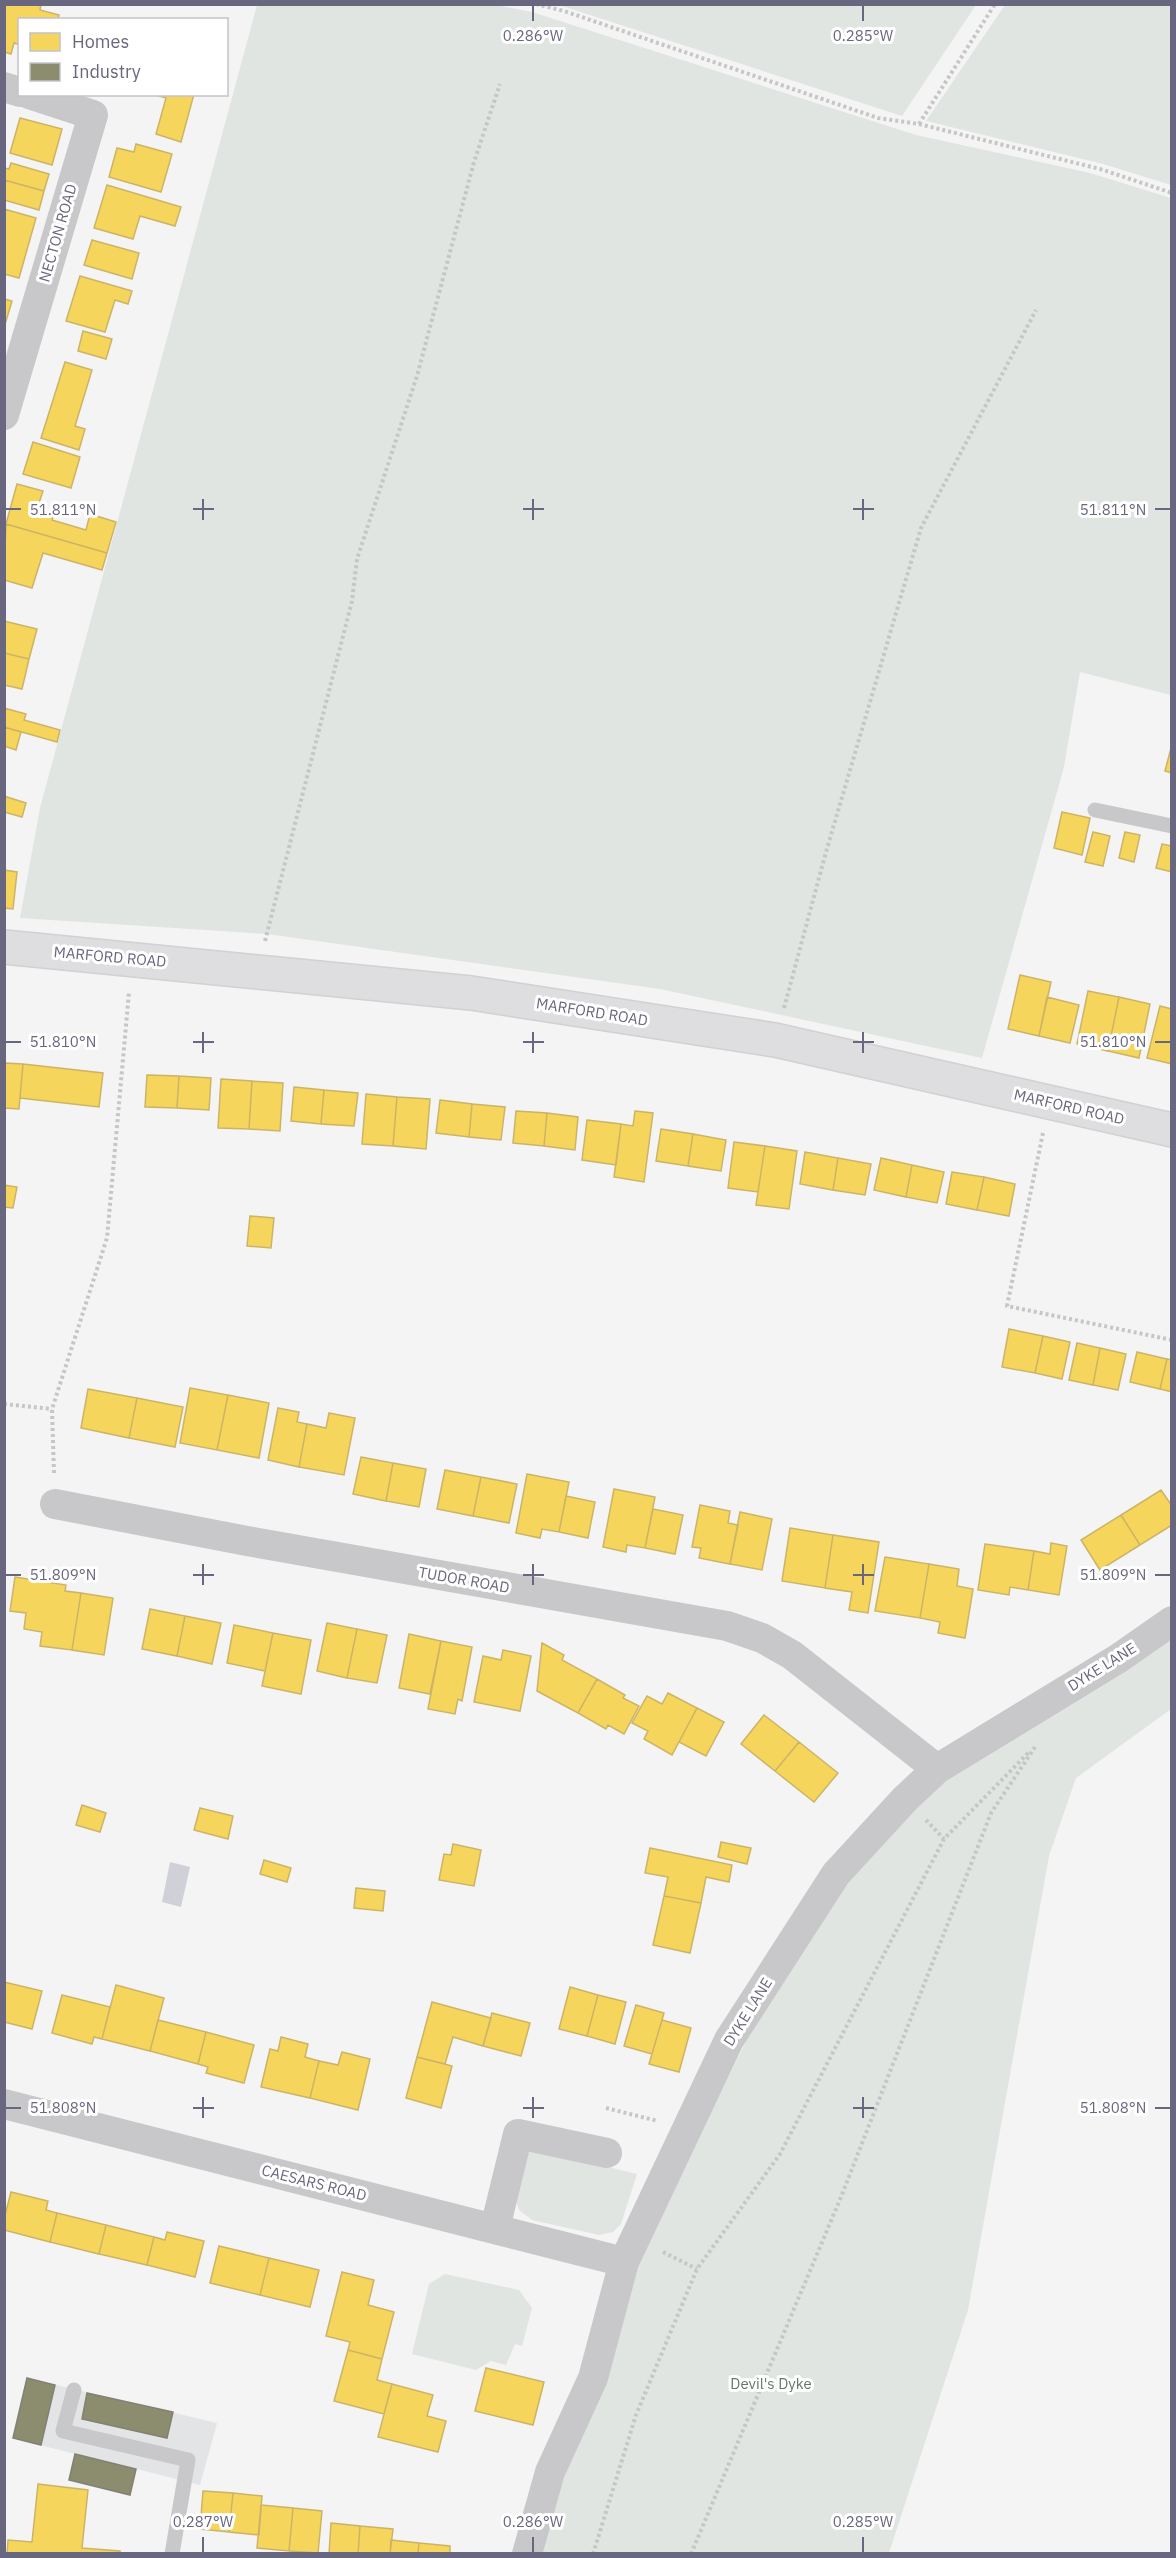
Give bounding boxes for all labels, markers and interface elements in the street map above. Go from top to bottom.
legend [18,18,228,96]
text: 0.286°W [503,26,564,45]
text: 0.285°W [833,26,894,45]
text: Homes [72,30,129,53]
text: Industry [72,60,141,83]
street label: NECTON ROAD [34,182,81,284]
text: 51.811°N [30,500,96,519]
text: 51.811°N [1080,500,1146,519]
street label: MARFORD ROAD [53,942,167,971]
street label: MARFORD ROAD [535,993,649,1030]
text: 51.810°N [30,1032,96,1051]
text: 51.810°N [1080,1032,1146,1051]
street label: MARFORD ROAD [1012,1085,1126,1128]
street label: TUDOR ROAD [417,1562,511,1597]
text: 51.809°N [30,1565,96,1584]
text: 51.809°N [1080,1565,1146,1584]
street label: DYKE LANE [1064,1638,1139,1695]
street label: DYKE LANE [719,1974,776,2049]
text: 51.808°N [30,2098,96,2117]
text: 51.808°N [1080,2098,1146,2117]
street label: CAESARS ROAD [260,2160,369,2205]
park label: Devil's Dyke [730,2374,812,2393]
text: 0.287°W [173,2512,234,2531]
text: 0.286°W [503,2512,564,2531]
text: 0.285°W [833,2512,894,2531]

